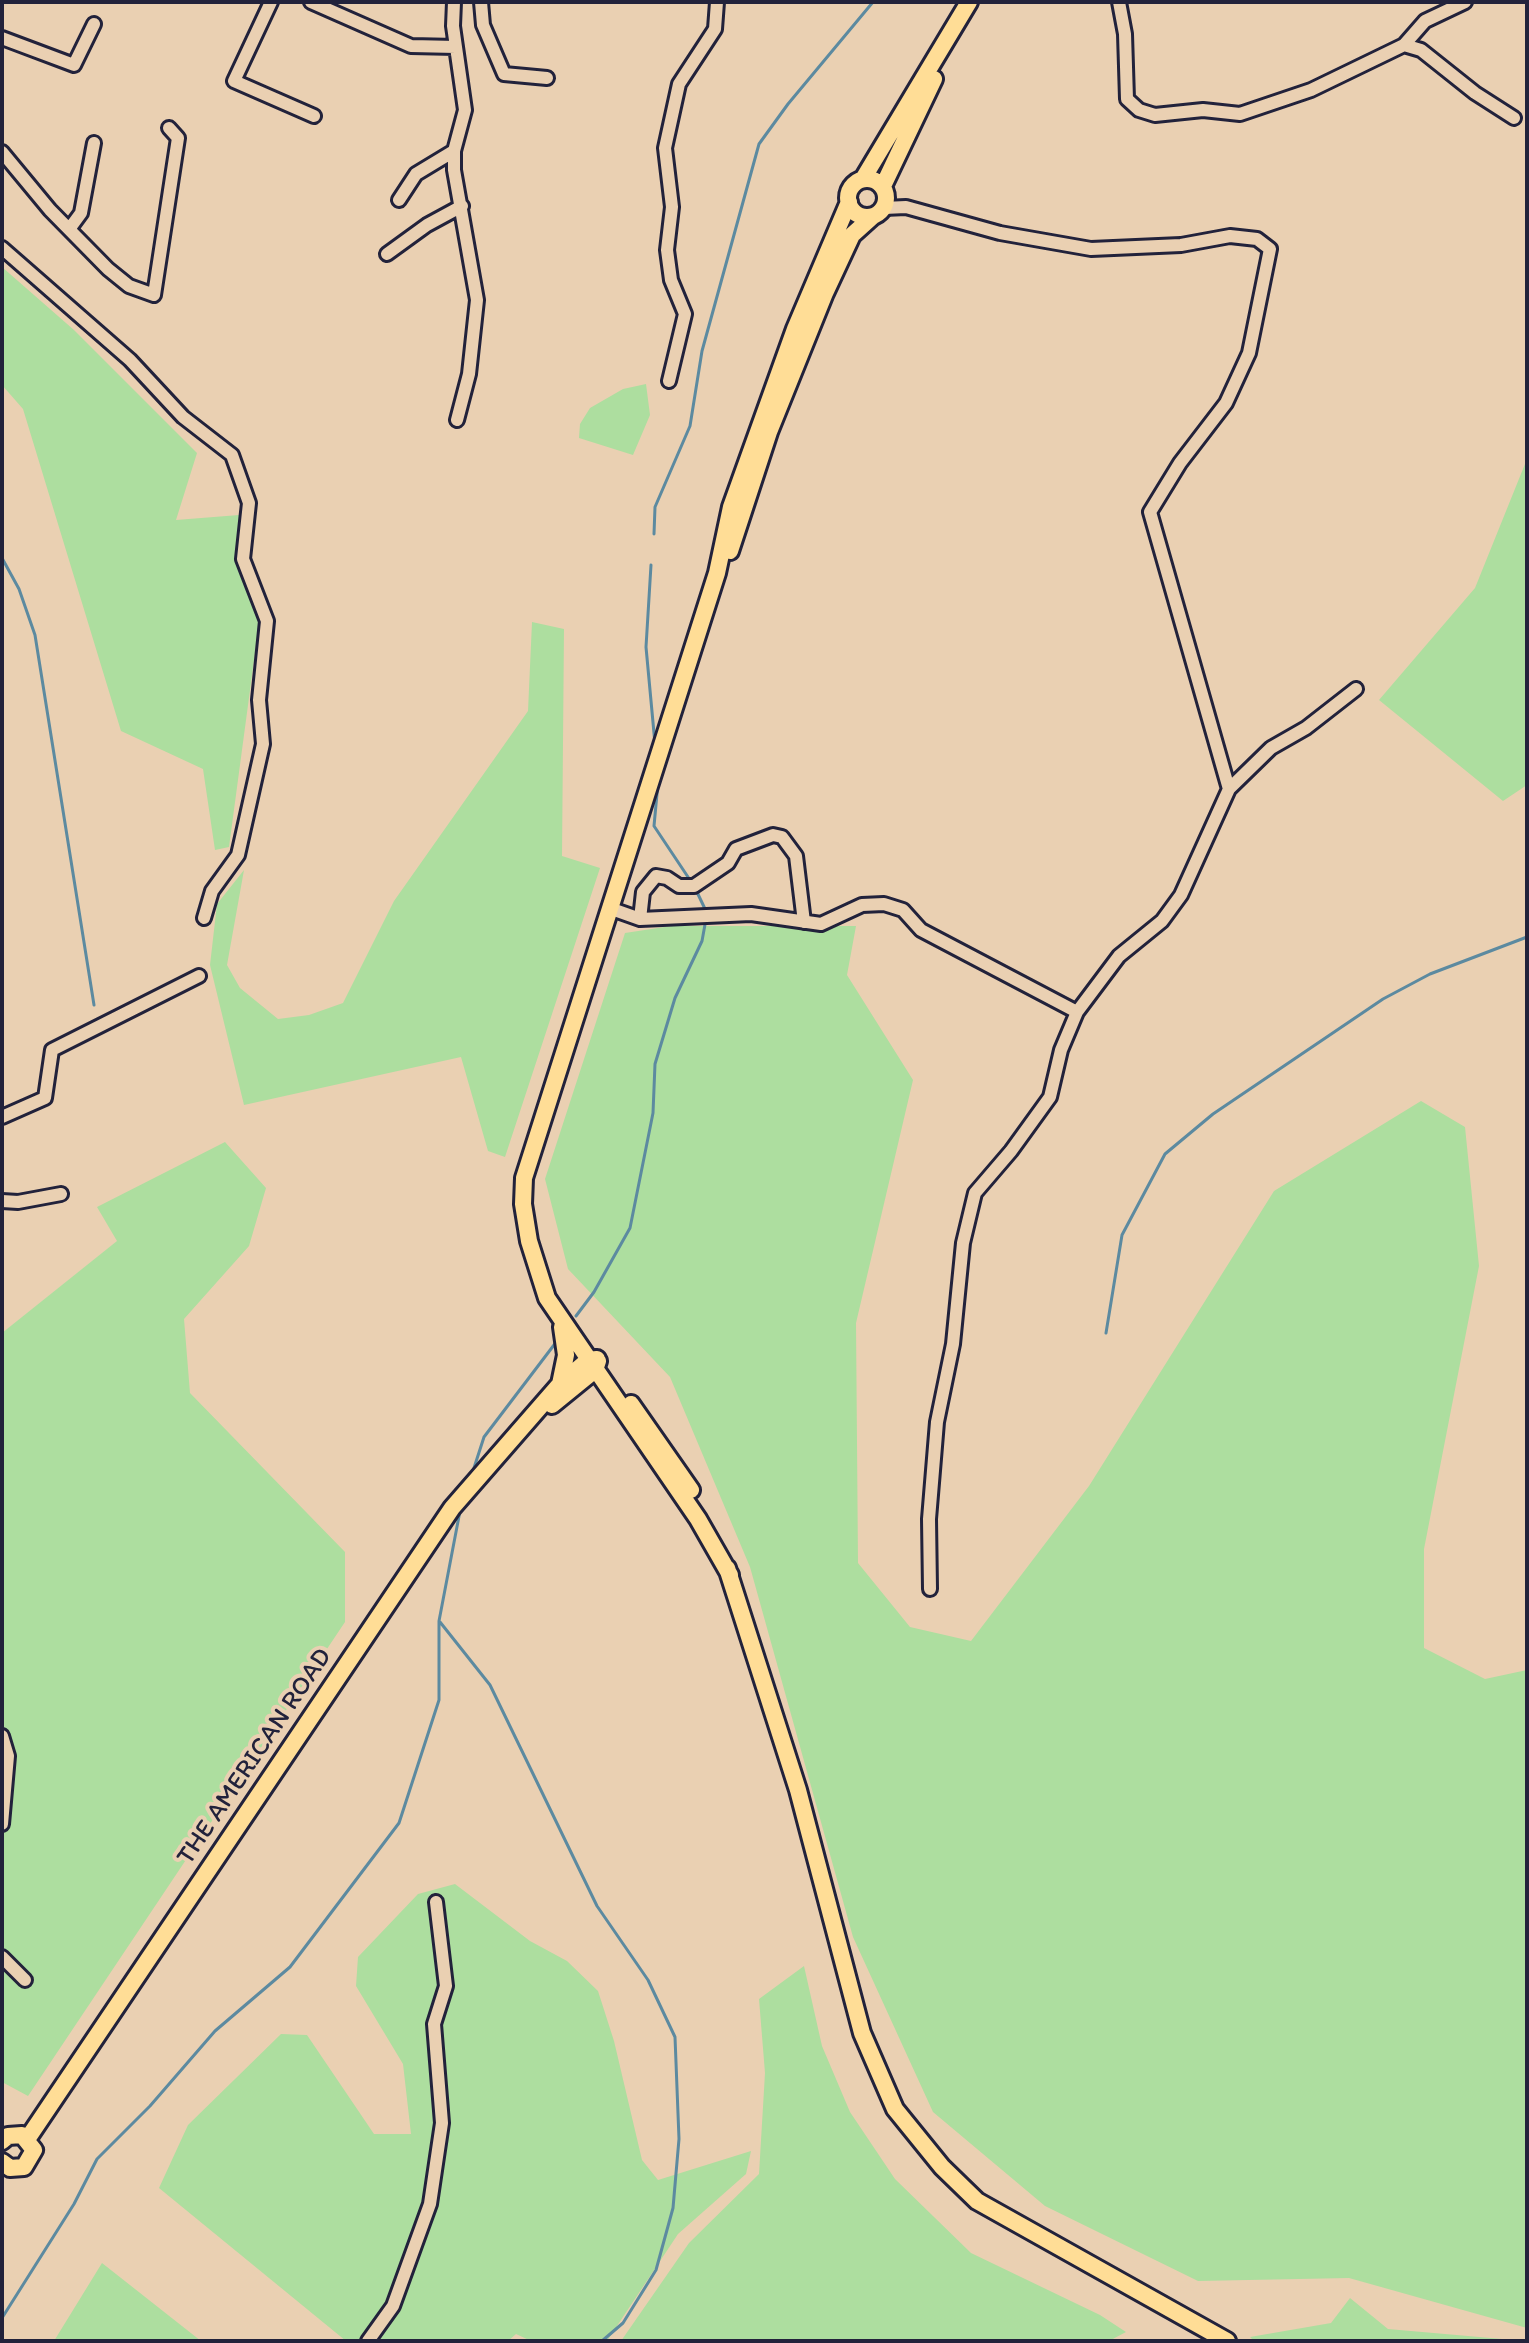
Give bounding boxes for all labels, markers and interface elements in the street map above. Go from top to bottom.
street label: THE AMERICAN ROAD [171,1643,339,1871]

